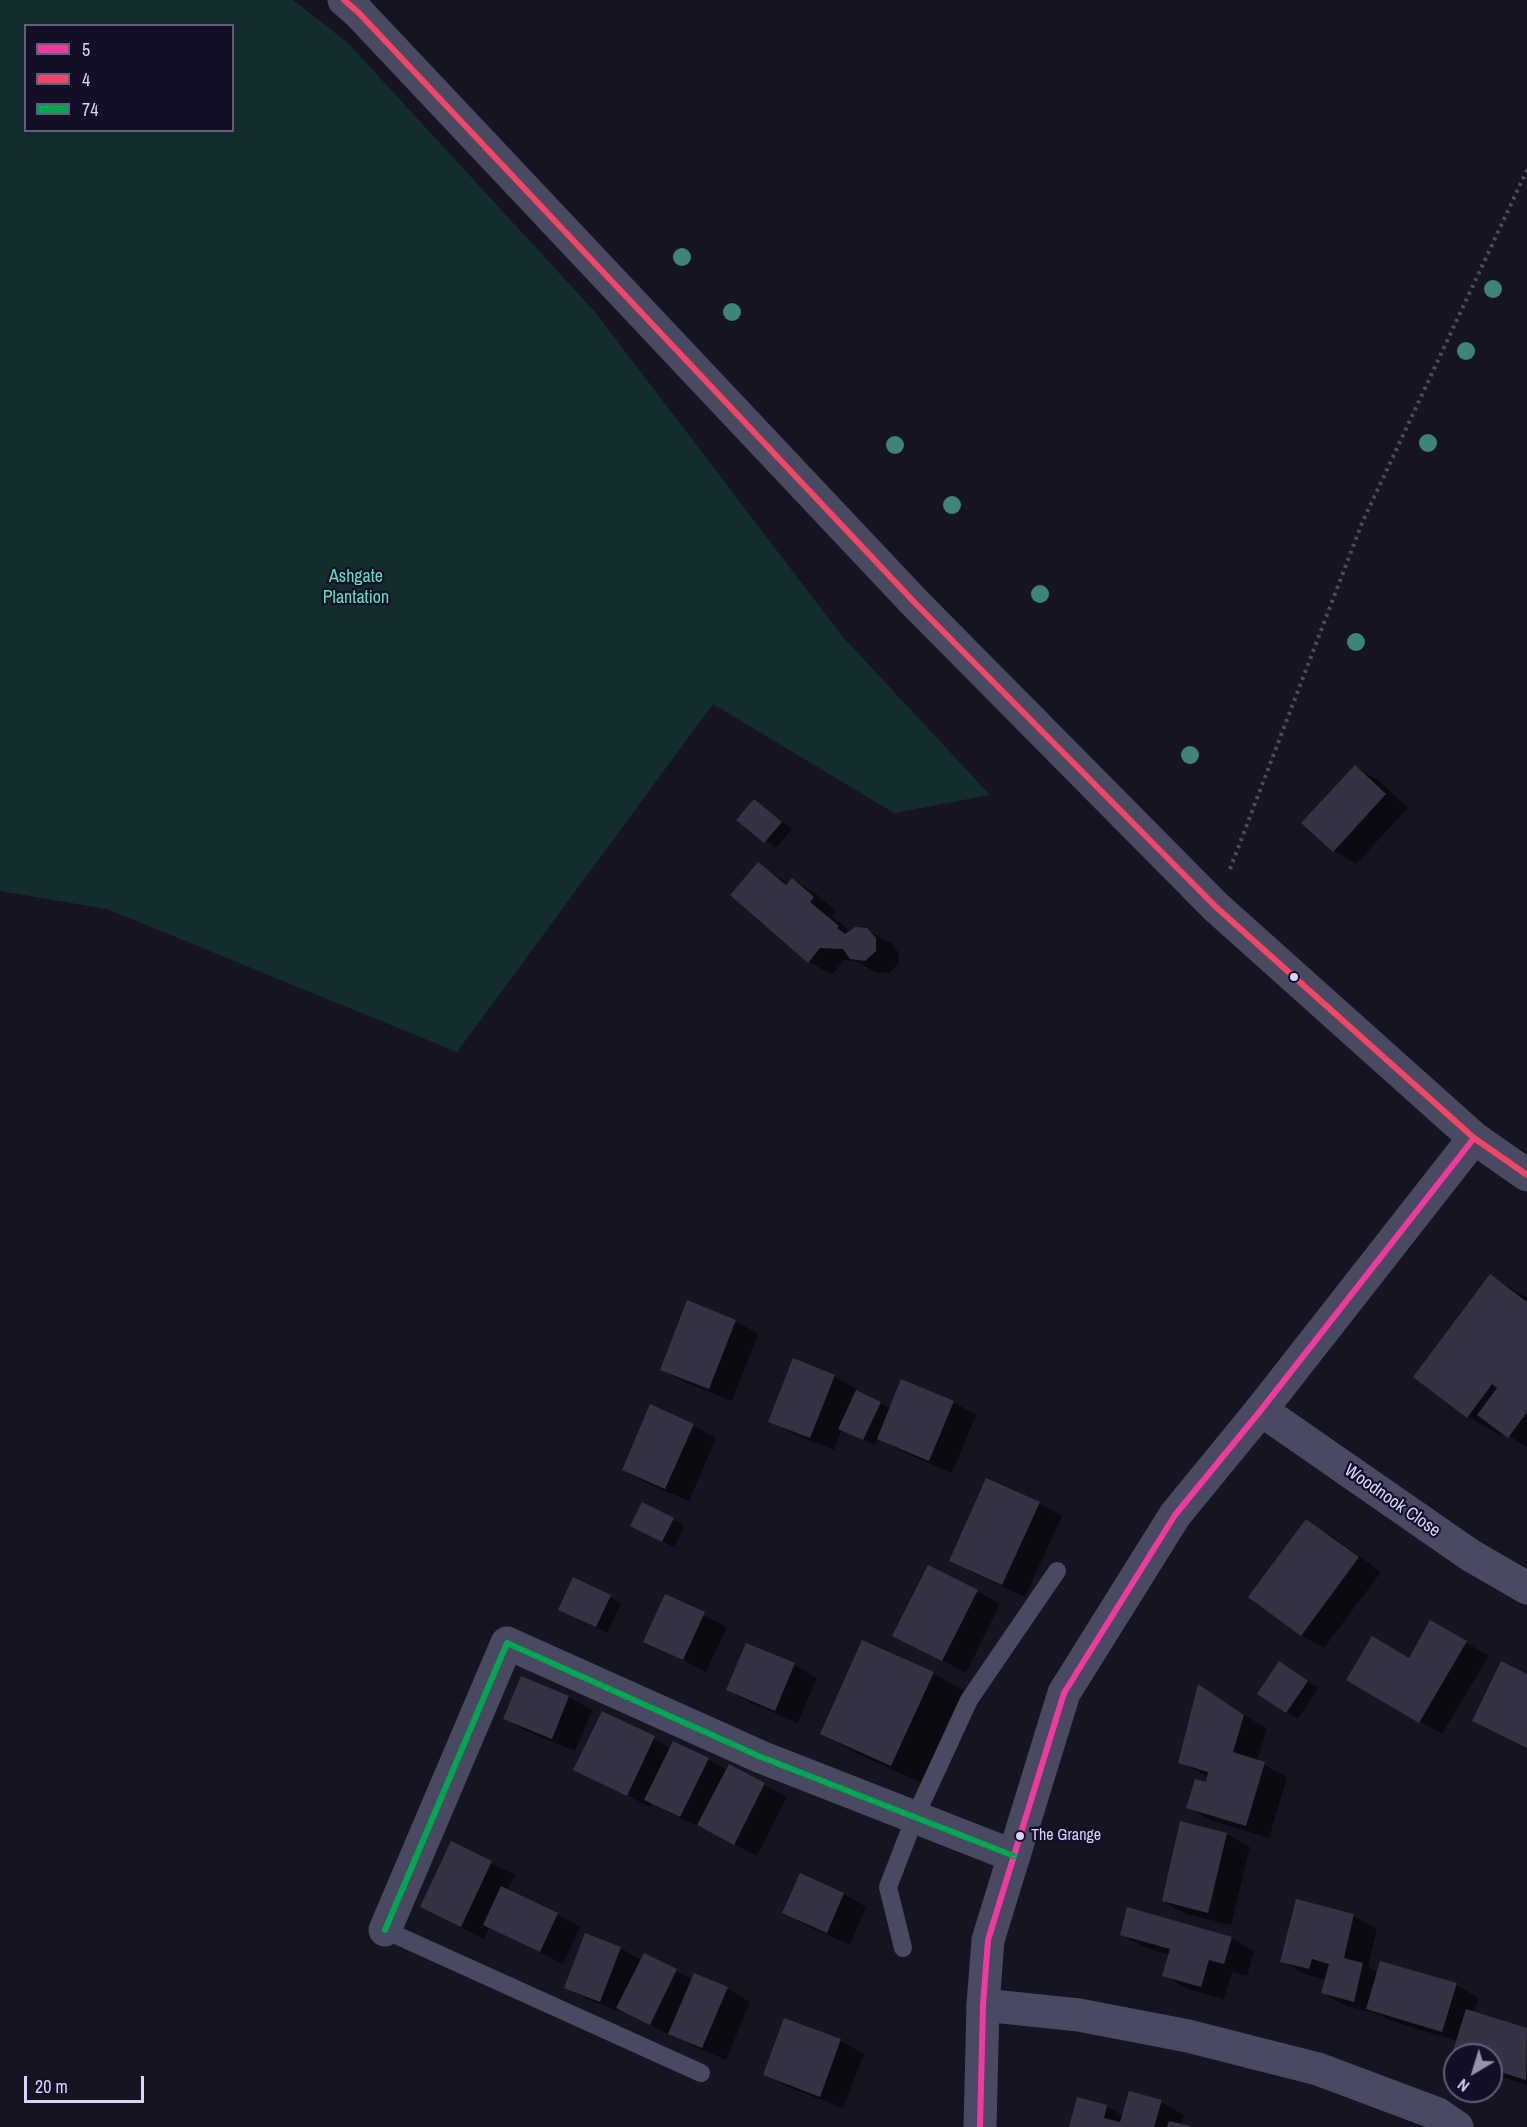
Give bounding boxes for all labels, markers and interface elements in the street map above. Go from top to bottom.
legend [24,24,234,132]
text: 5 [82,37,90,62]
text: 4 [82,67,90,92]
text: 74 [82,97,98,122]
park label: Ashgate Plantation [323,566,389,608]
unlabelled marker [1288,971,1300,983]
street label: Woodnook Close [1340,1460,1444,1542]
place label: The Grange [1031,1826,1101,1846]
marker: The Grange [1014,1830,1026,1842]
north arrow [1443,2043,1503,2103]
scale bar [27,2064,147,2102]
text: 20 m [35,2074,68,2099]
text: N [1453,2074,1474,2097]

